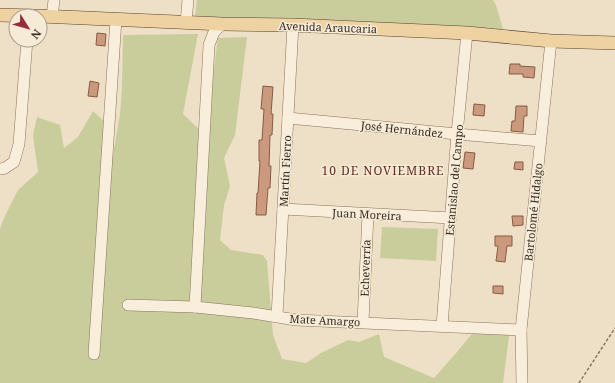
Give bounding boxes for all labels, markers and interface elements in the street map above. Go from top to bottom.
north arrow [8,8,48,48]
street label: Avenida Araucaria [279,18,377,36]
text: N [28,26,45,43]
street label: José Hernández [359,117,444,141]
street label: Estanislao del Campo [442,124,466,236]
street label: Martín Fierro [276,135,294,207]
district label: 10 DE NOVIEMBRE [321,162,445,179]
street label: Bartolomé Hidalgo [520,162,546,262]
street label: Juan Moreira [331,205,402,223]
street label: Echeverría [357,239,373,297]
street label: Mate Amargo [289,311,361,329]

